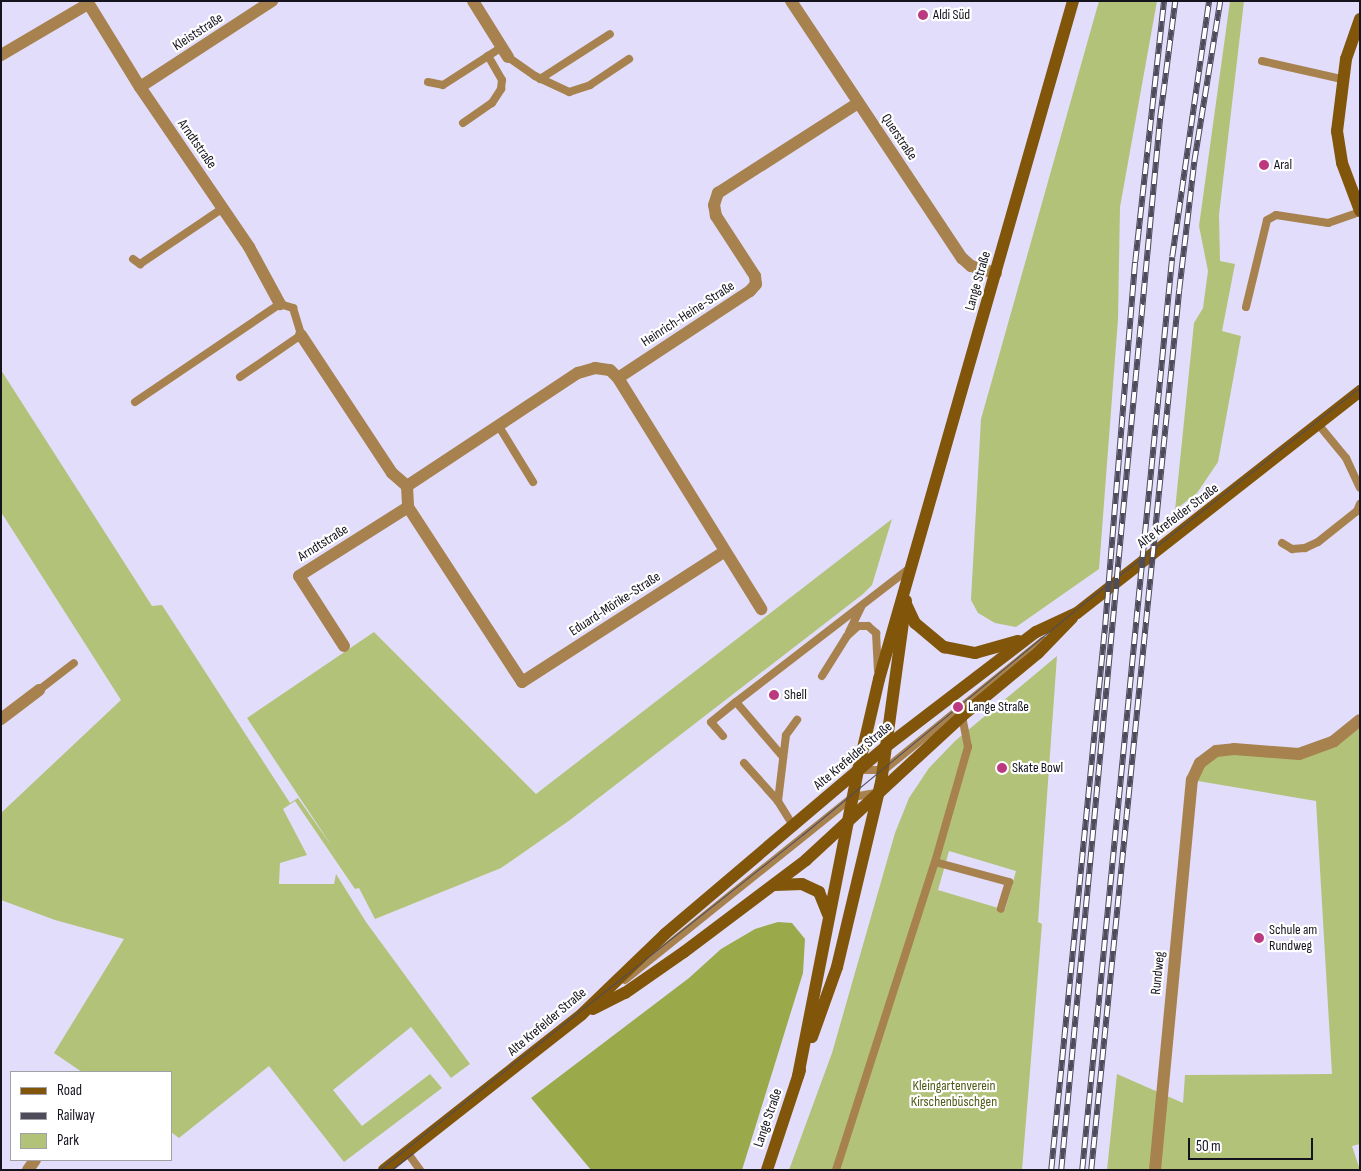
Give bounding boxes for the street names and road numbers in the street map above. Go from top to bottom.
street label: Kleiststraße [170,10,226,54]
street label: Querstraße [877,111,921,163]
street label: Arndtstraße [174,116,220,172]
street label: Lange Straße [962,249,994,313]
street label: Heinrich-Heine-Straße [638,278,738,350]
street label: Alte Krefelder Straße [1134,480,1222,552]
street label: Arndtstraße [295,521,351,565]
street label: Eduard-Mörike-Straße [566,568,664,640]
street label: Alte Krefelder Straße [810,718,896,794]
street label: Rundweg [1147,951,1169,995]
street label: Alte Krefelder Straße [504,984,590,1060]
street label: Lange Straße [750,1086,786,1150]

